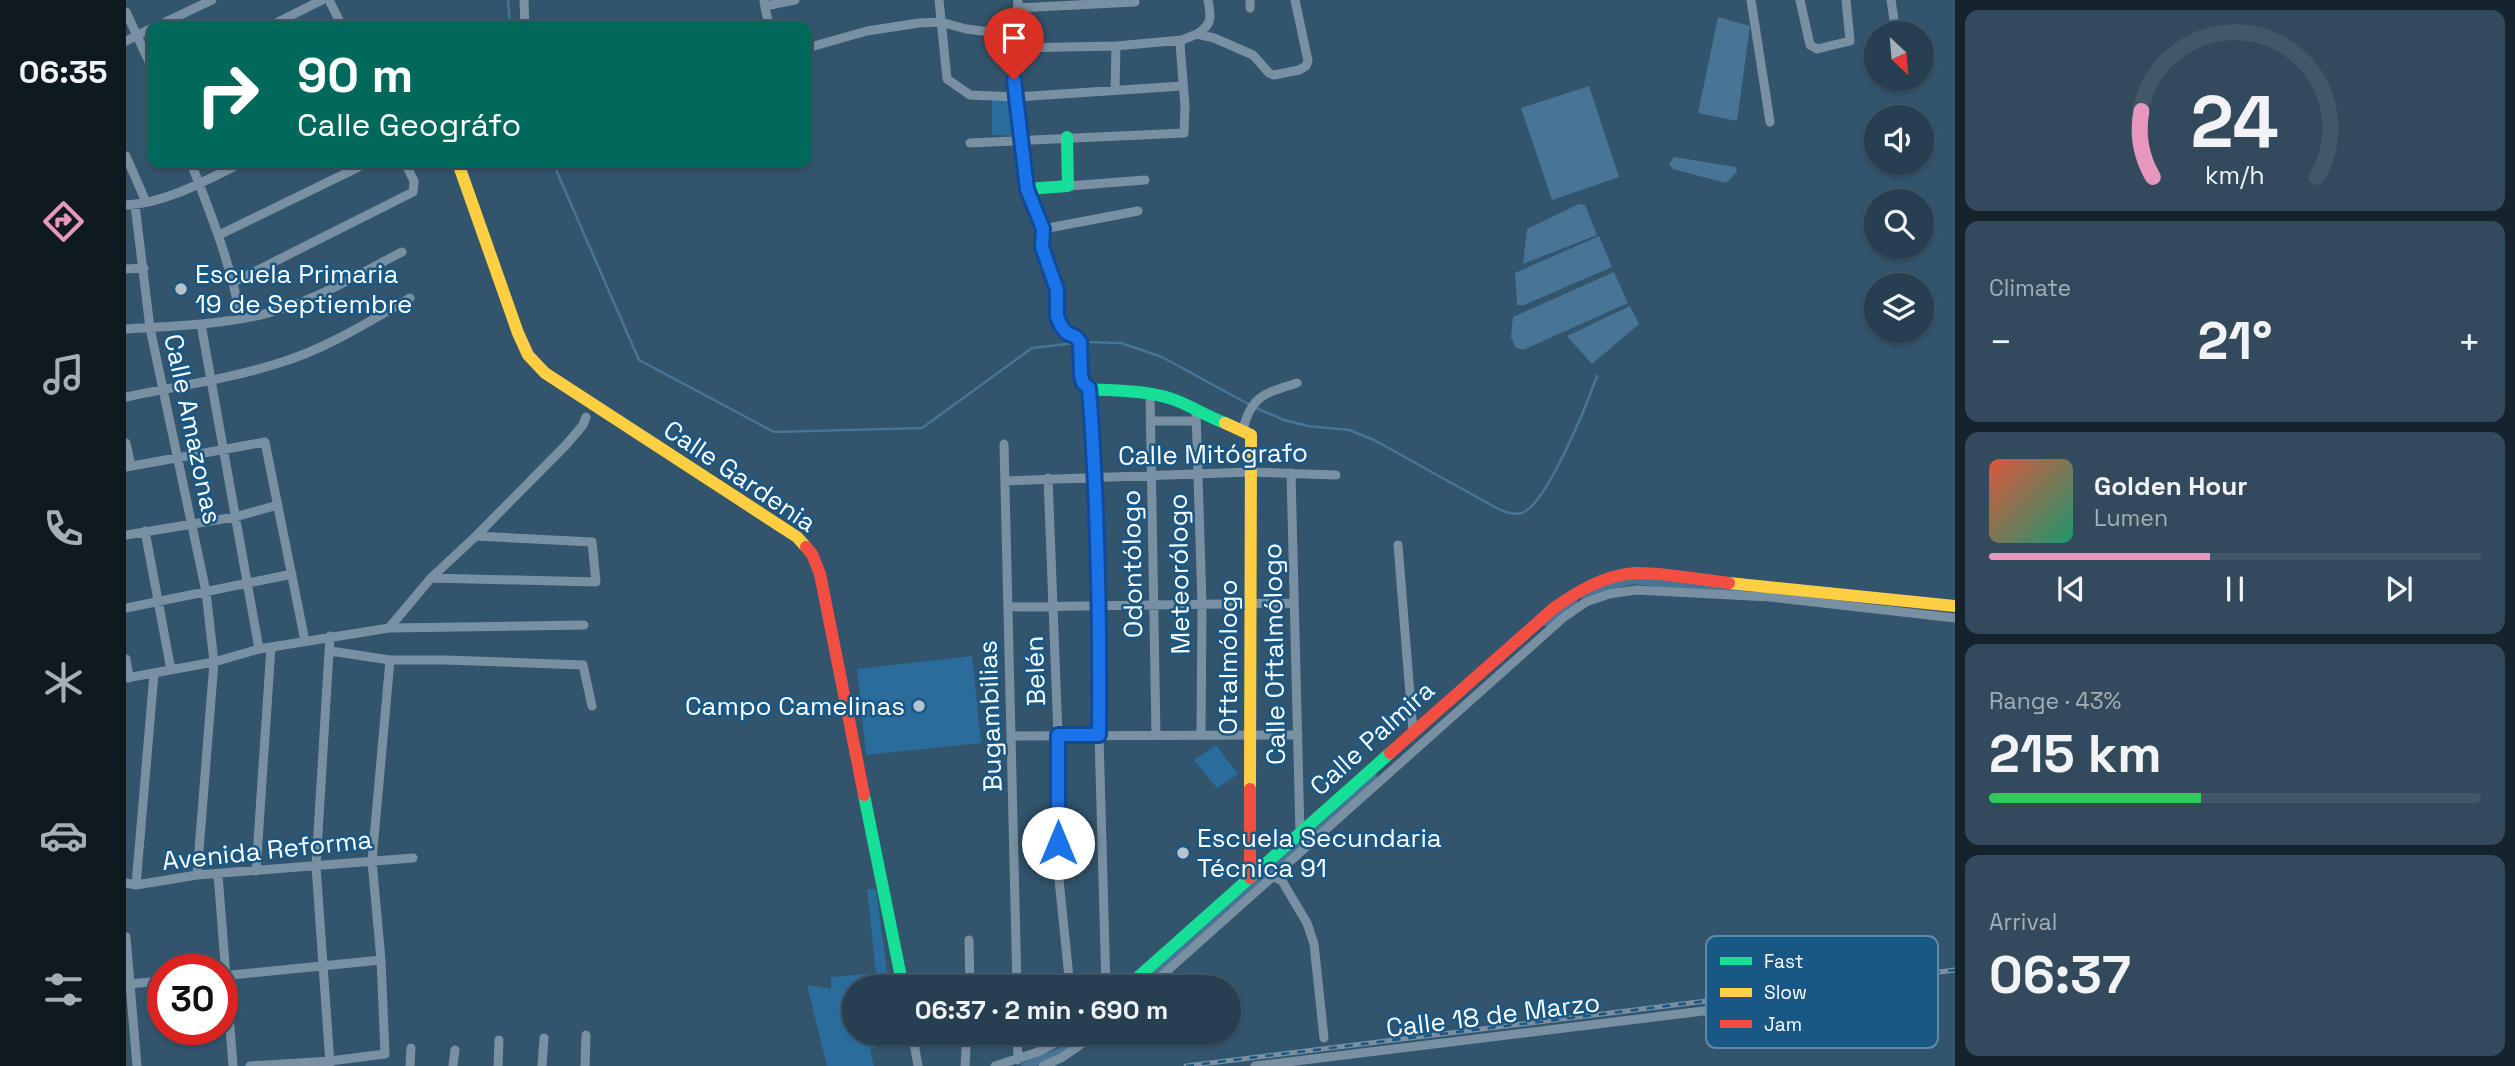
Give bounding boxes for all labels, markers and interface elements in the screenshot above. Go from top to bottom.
pin [984,8,1044,80]
icon: arrive [995,19,1033,57]
north arrow [1864,21,1934,91]
map controls [1864,21,1934,343]
text: 90 m [297,44,413,106]
icon: right [182,49,273,140]
text: 06:35 [19,52,107,92]
text: 24 [2191,75,2279,168]
text: Calle Geográfo [297,105,521,145]
button: sound [1864,105,1934,175]
text: km/h [2205,158,2265,190]
button: search [1864,189,1934,259]
icon: directions [39,197,88,246]
place label: Escuela Primaria 19 de Septiembre [195,257,412,321]
button: layers [1864,273,1934,343]
text: Climate [1989,273,2071,303]
marker: Escuela Primaria 19 de Septiembre [173,281,189,297]
text: 21° [2198,308,2272,374]
text: − [1989,318,2013,366]
text: + [2457,318,2481,366]
street label: Calle Amazonas [156,331,230,527]
icon: music [39,350,88,399]
street label: Calle Gardenia [657,412,823,540]
street label: Calle Mitógrafo [1118,435,1308,473]
text: Golden Hour [2094,469,2248,503]
street label: Odontólogo [1114,489,1150,639]
street label: Meteorólogo [1161,493,1197,655]
text: Lumen [2094,503,2168,533]
icon: phone [39,504,88,553]
street label: Calle Oftalmólogo [1255,543,1293,765]
icon: previous [2052,570,2090,608]
icon: pause [2216,570,2254,608]
icon: next [2380,570,2418,608]
street label: Oftalmólogo [1211,579,1245,735]
street label: Belén [1017,635,1053,707]
street label: Bugambilias [970,640,1010,792]
icon: climate [39,658,88,707]
street label: Calle Palmira [1303,673,1441,803]
text: Range · 43% [1989,686,2121,716]
place label: Campo Camelinas [685,689,905,723]
marker: Campo Camelinas [911,698,927,714]
text: 215 km [1989,721,2162,787]
position arrow [1021,806,1095,880]
icon: car [39,811,88,860]
place label: Escuela Secundaria Técnica 91 [1197,821,1442,885]
street label: Avenida Reforma [160,822,374,878]
marker: Escuela Secundaria Técnica 91 [1175,845,1191,861]
text: Arrival [1989,907,2057,937]
legend [1706,936,1938,1048]
text: 06:37 [1989,942,2131,1008]
text: Fast [1764,949,1804,974]
speed limit sign: 30 [147,954,238,1045]
icon: filters [39,965,88,1014]
text: Slow [1764,980,1807,1005]
street label: Calle 18 de Marzo [1384,985,1602,1045]
text: 06:37 · 2 min · 690 m [915,993,1168,1027]
text: Jam [1764,1012,1802,1037]

